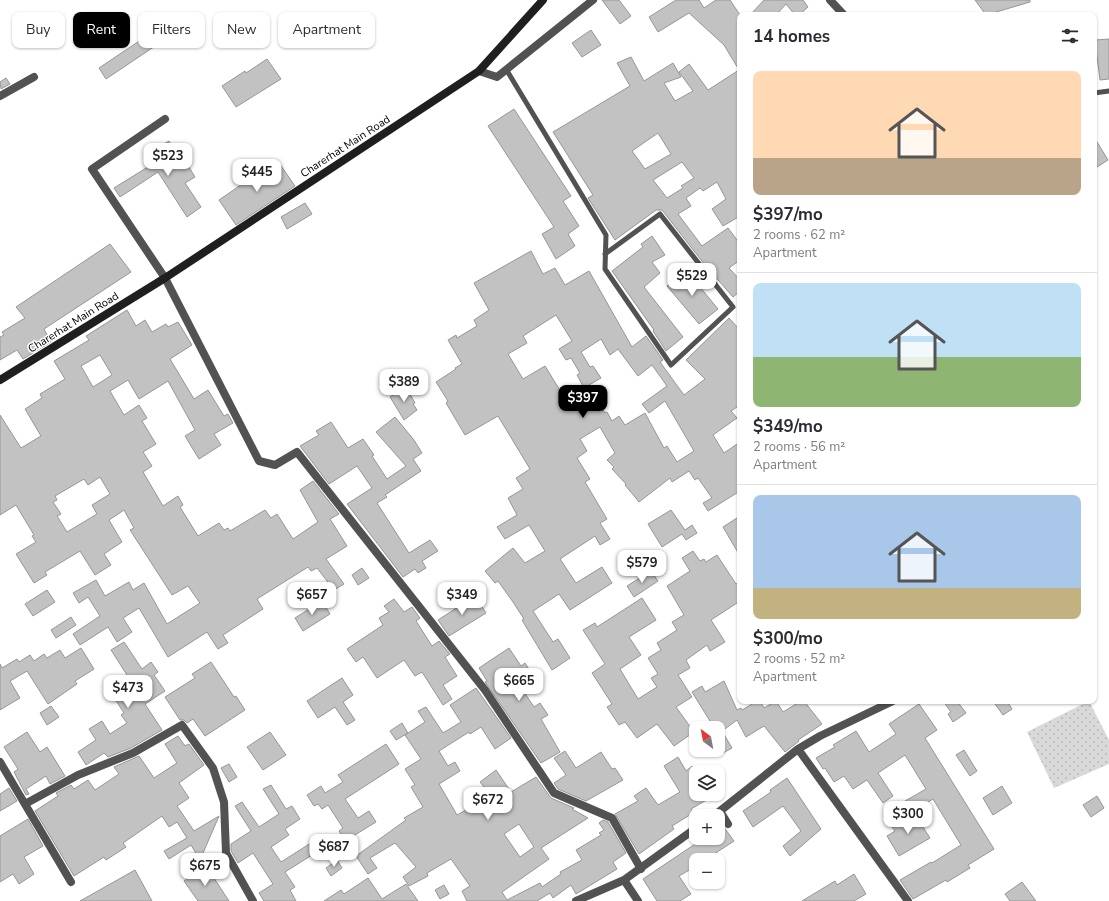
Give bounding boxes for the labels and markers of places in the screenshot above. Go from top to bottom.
pin: $523 [144,143,192,177]
pin: $445 [233,159,281,193]
pin: $529 [668,263,716,297]
pin: $389 [380,369,428,403]
pin: $397 [559,385,607,419]
pin: $579 [618,550,666,584]
pin: $657 [288,582,336,616]
pin: $349 [438,582,486,616]
pin: $665 [495,668,543,702]
pin: $473 [104,675,152,709]
pin: $672 [464,787,512,821]
pin: $300 [884,801,932,835]
pin: $687 [310,834,358,868]
pin: $675 [181,853,229,887]

